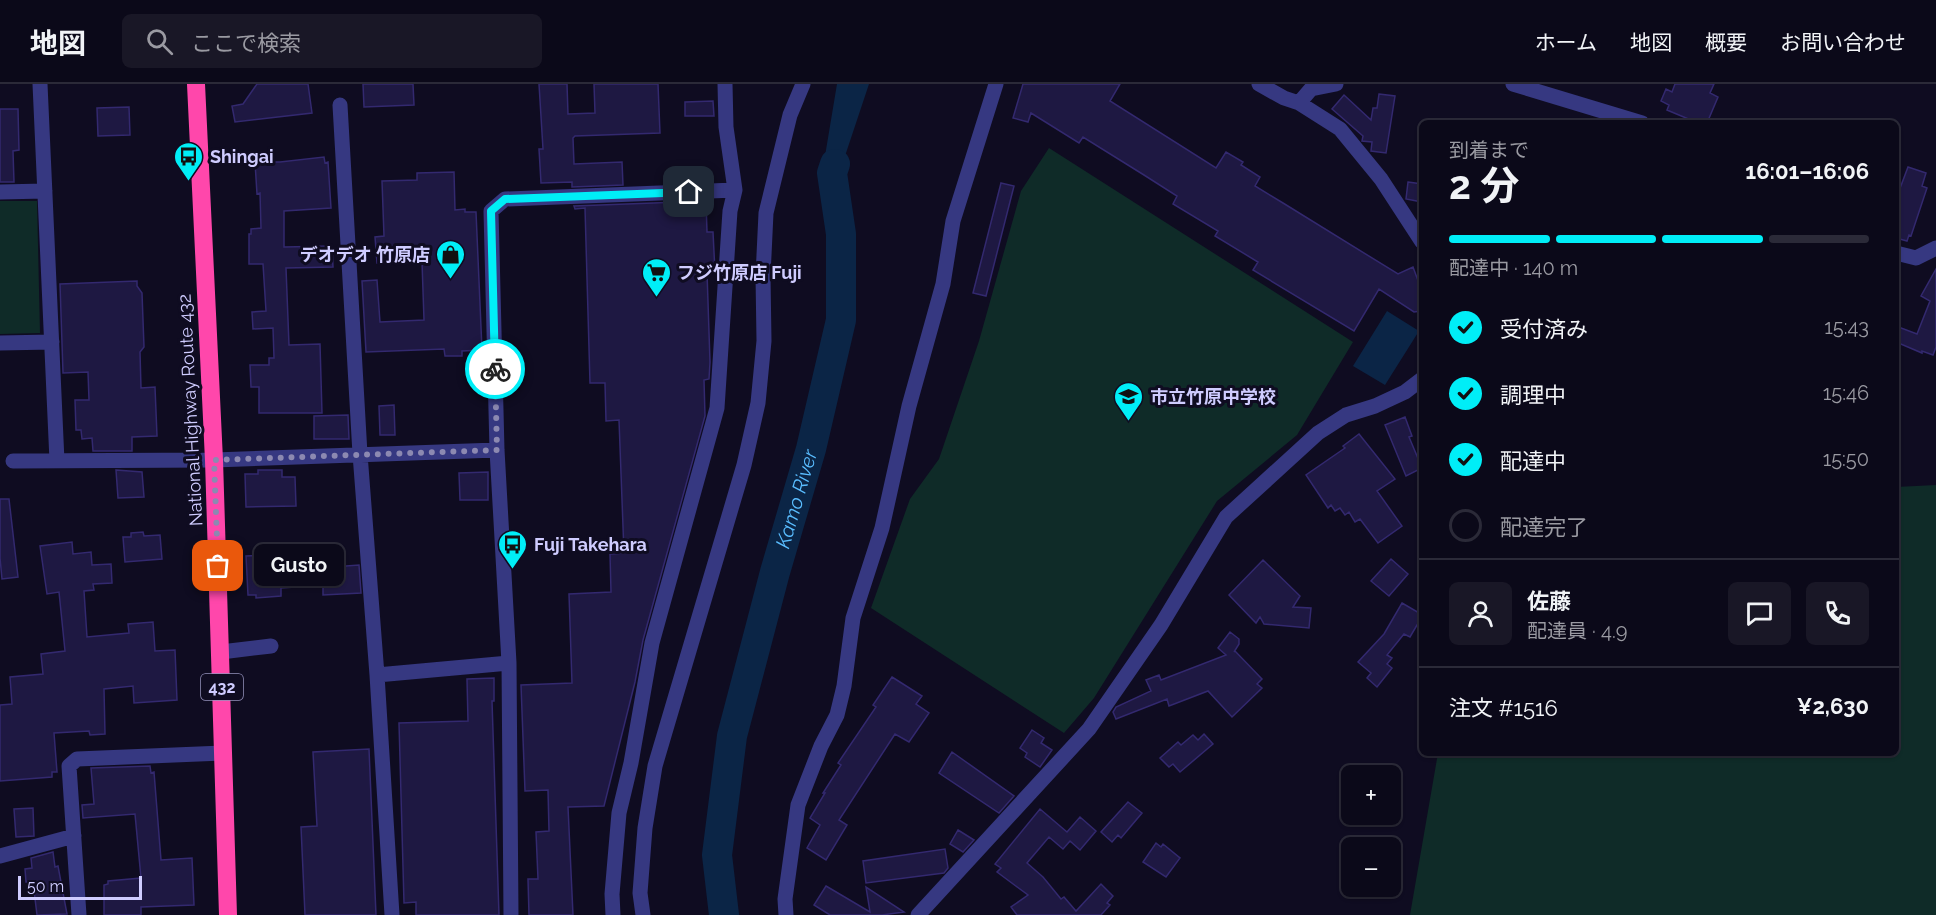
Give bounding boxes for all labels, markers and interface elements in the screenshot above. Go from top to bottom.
search box [122,14,542,68]
icon: search [143,25,176,58]
text: 地図 [30,27,86,60]
text: ここで検索 [191,30,301,56]
text: ホーム [1535,30,1597,55]
text: 地図 [1630,30,1672,55]
text: 概要 [1705,30,1747,55]
text: お問い合わせ [1780,30,1906,55]
text: 到着まで [1449,138,1529,162]
bus stop icon: Shingai [173,140,205,182]
place label: Shingai [210,146,274,167]
text: 16:01–16:06 [1745,158,1869,184]
text: 2 分 [1449,162,1519,208]
pin [663,166,714,217]
icon: home [672,175,705,208]
shop icon: デオデオ 竹原店 [435,238,467,280]
place label: デオデオ 竹原店 [300,244,430,265]
supermarket icon: フジ竹原店 Fuji [640,256,672,298]
text: 配達中 · 140 m [1449,256,1578,280]
place label: フジ竹原店 Fuji [677,262,802,283]
street label: National Highway Route 432 [173,293,207,527]
icon: check [1449,311,1482,344]
text: 15:43 [1824,315,1869,339]
text: 受付済み [1500,316,1588,342]
courier [465,339,525,399]
icon: bike [479,353,512,386]
icon: check [1449,377,1482,410]
school or university icon: 市立竹原中学校 [1113,380,1145,422]
text: 15:46 [1823,381,1869,405]
text: 調理中 [1500,382,1566,408]
place label: 市立竹原中学校 [1150,386,1276,407]
icon: check [1449,443,1482,476]
water label: Kamo River [771,446,822,551]
text: 15:50 [1823,447,1869,471]
text: 配達中 [1500,448,1566,474]
text: 配達完了 [1500,514,1588,540]
bus stop icon: Fuji Takehara [497,528,529,570]
place label: Fuji Takehara [534,534,647,555]
pin [192,540,243,591]
callout: Gusto [254,545,344,587]
icon: bag [201,549,234,582]
text: Gusto [271,553,327,577]
button: person [1449,582,1512,645]
button: chat [1728,582,1791,645]
button: phone [1806,582,1869,645]
text: 佐藤 [1527,588,1571,614]
text: 配達員 · 4.9 [1527,619,1627,643]
road number: 432 [201,674,243,700]
text: ¥2,630 [1797,693,1869,719]
text: 注文 #1516 [1449,695,1558,721]
map controls [1341,765,1401,897]
button: + [1341,765,1401,825]
button: − [1341,837,1401,897]
scale bar [18,873,142,900]
text: 50 m [27,877,64,896]

